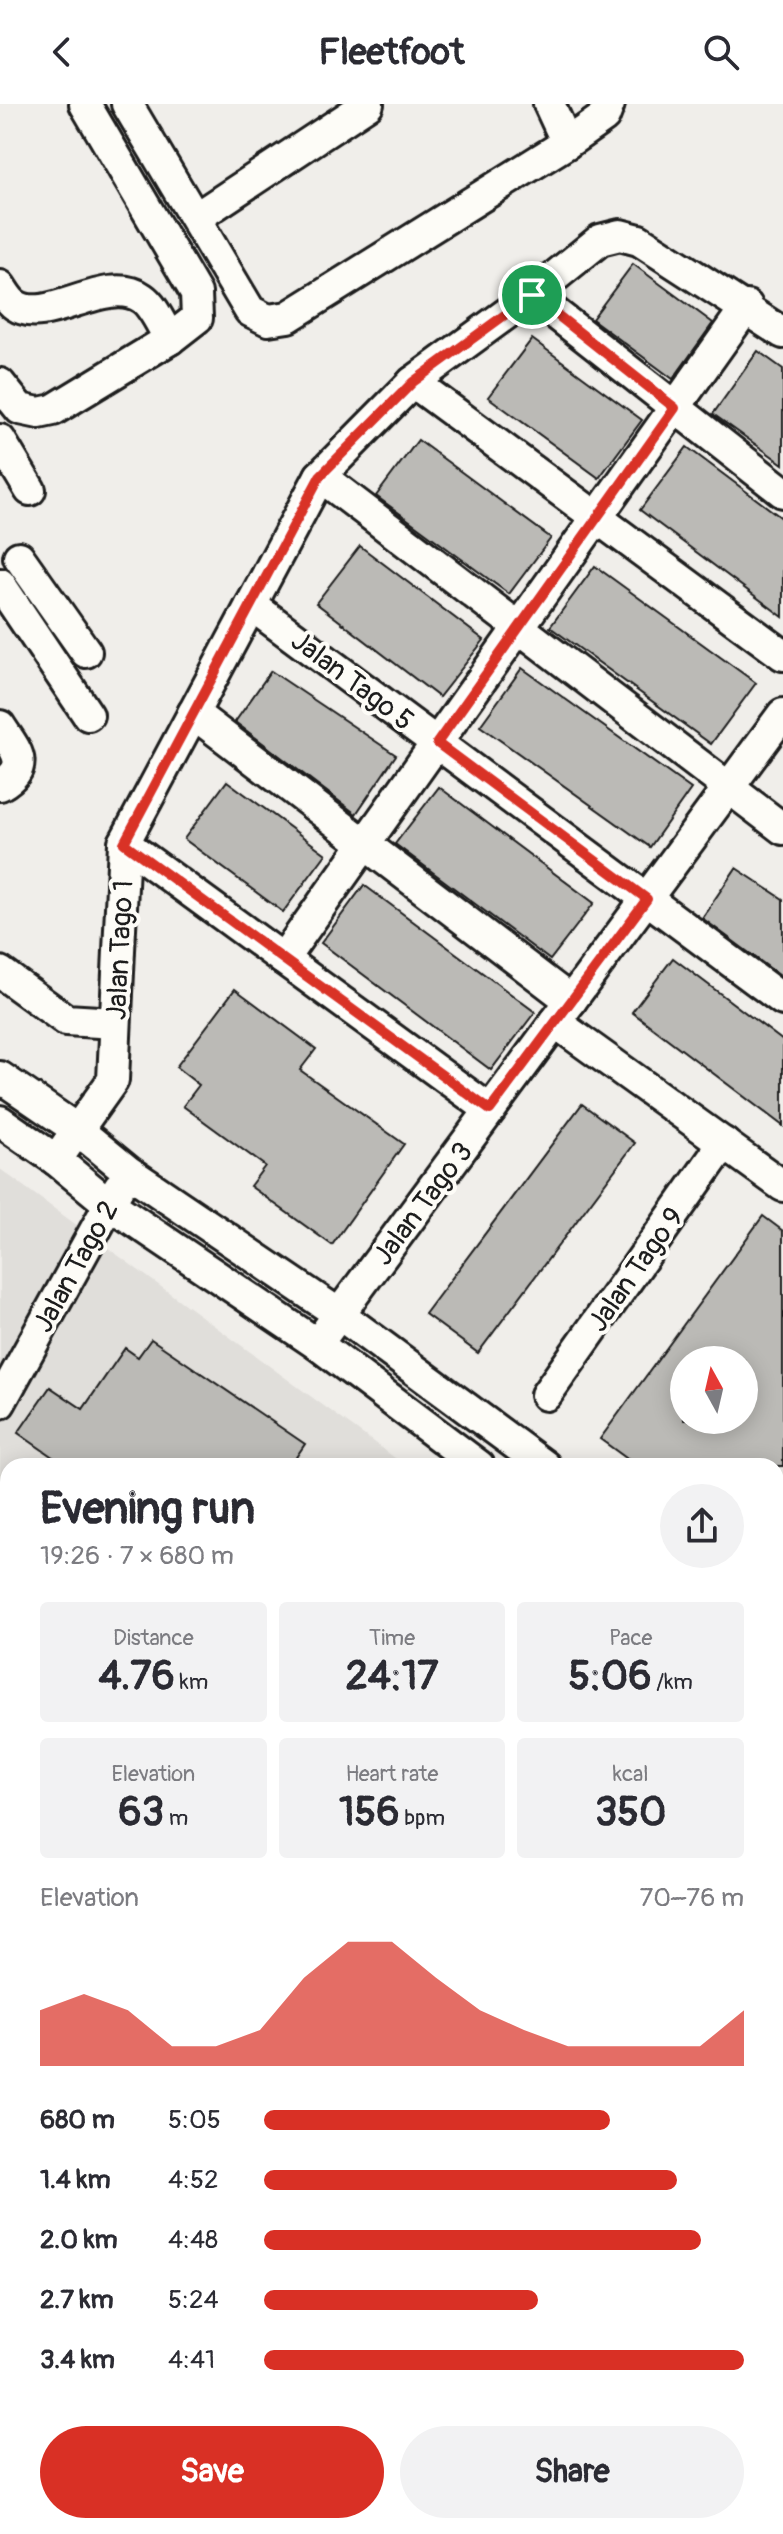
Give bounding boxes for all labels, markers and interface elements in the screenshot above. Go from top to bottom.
icon: back [40,30,84,74]
text: Fleetfoot [319,30,464,75]
icon: search [699,30,743,74]
pin [498,261,566,329]
icon: arrive [510,273,554,317]
street label: Jalan Tago 5 [284,624,420,739]
street label: Jalan Tago 1 [99,879,142,1021]
street label: Jalan Tago 3 [366,1136,481,1272]
street label: Jalan Tago 2 [26,1195,127,1339]
street label: Jalan Tago 9 [581,1201,692,1339]
north arrow [670,1346,758,1434]
map controls [670,1346,758,1434]
text: Evening run [40,1482,255,1537]
button: share [660,1484,744,1568]
text: 19:26 · 7 × 680 m [40,1540,234,1572]
text: Distance [113,1624,194,1652]
text: Time [369,1624,415,1652]
text: Pace [609,1624,652,1652]
text: 4.76 [98,1652,175,1701]
text: 24:17 [345,1652,439,1701]
text: 5:06 [568,1652,651,1701]
text: km [175,1668,208,1696]
text: /km [651,1668,693,1696]
text: Elevation [111,1760,195,1788]
text: Heart rate [346,1760,438,1788]
text: kcal [613,1760,649,1788]
text: 63 [118,1788,164,1837]
text: 156 [339,1788,400,1837]
text: 350 [595,1788,666,1837]
text: m [164,1804,188,1832]
text: bpm [400,1804,445,1832]
text: Elevation [40,1882,139,1914]
text: 70–76 m [640,1882,744,1914]
text: 680 m [40,2104,115,2136]
text: 5:05 [168,2104,221,2136]
text: 1.4 km [40,2164,111,2196]
text: 4:52 [168,2164,219,2196]
text: 2.0 km [40,2224,118,2256]
text: 4:48 [168,2224,218,2256]
text: 2.7 km [40,2284,114,2316]
text: 5:24 [168,2284,219,2316]
text: 3.4 km [40,2344,115,2376]
text: 4:41 [168,2344,215,2376]
button: Save [40,2426,384,2518]
button: Share [400,2426,744,2518]

